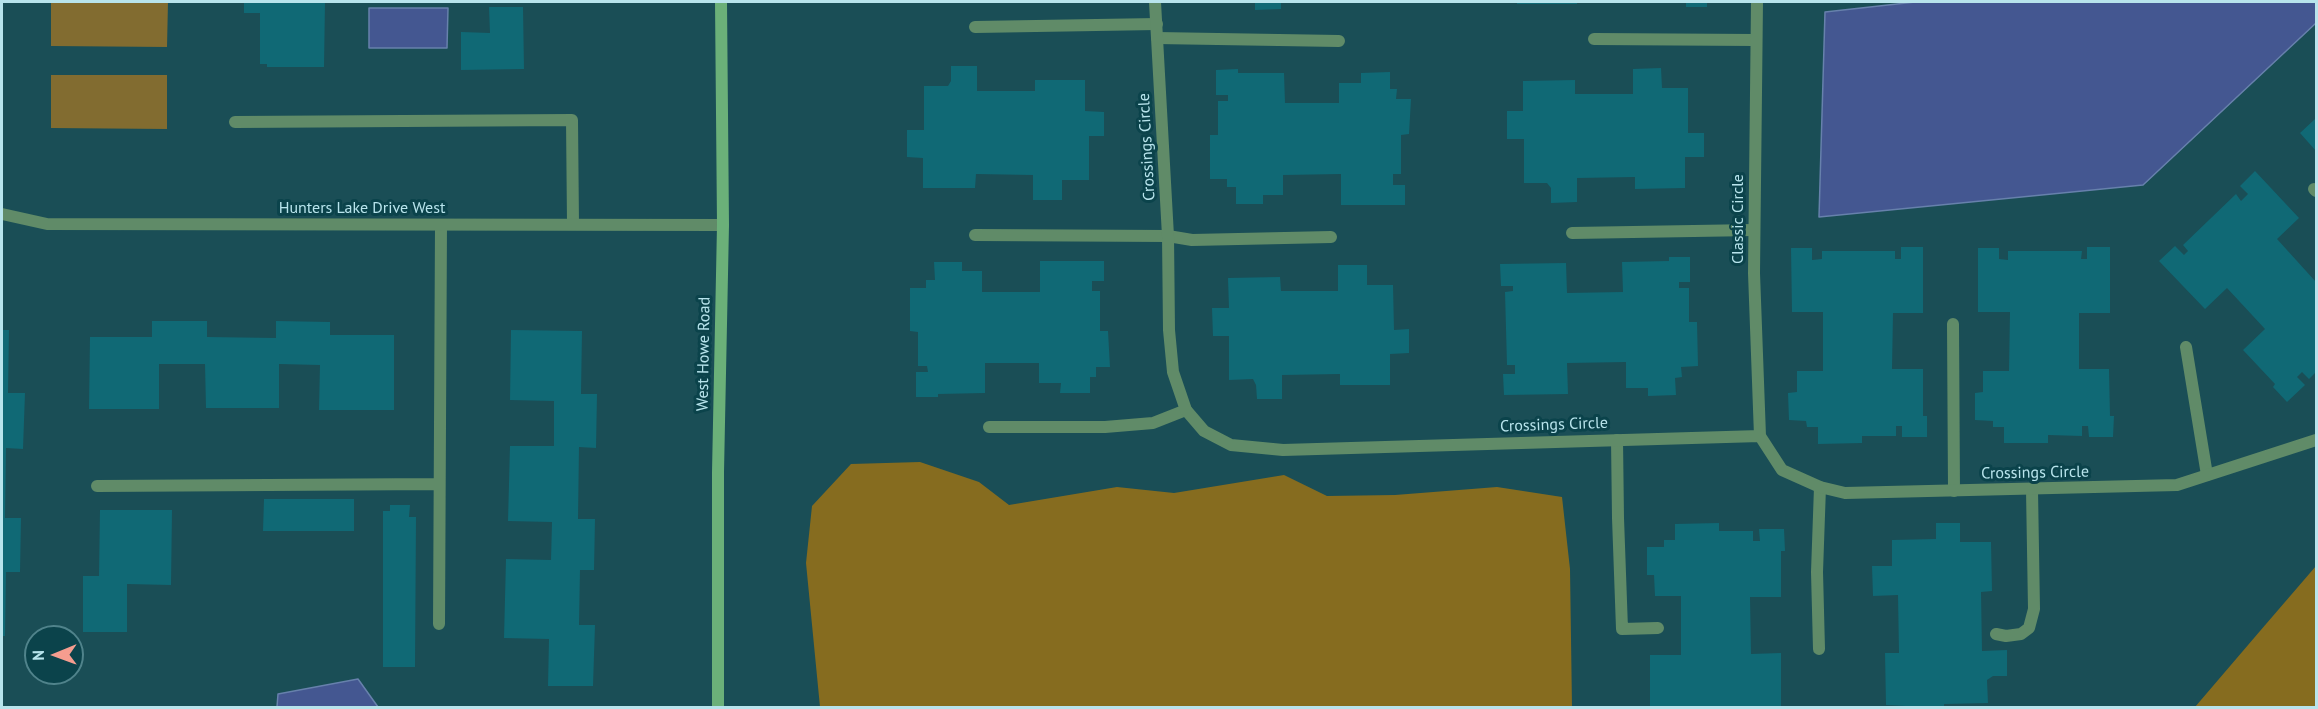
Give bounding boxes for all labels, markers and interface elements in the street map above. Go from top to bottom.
street label: Crossings Circle [1135,93,1159,201]
street label: Classic Circle [1728,174,1748,264]
street label: Hunters Lake Drive West [279,198,445,218]
street label: West Howe Road [693,297,715,411]
street label: Crossings Circle [1500,414,1608,436]
street label: Crossings Circle [1981,462,2089,484]
north arrow [24,625,84,685]
text: N [28,650,48,661]

